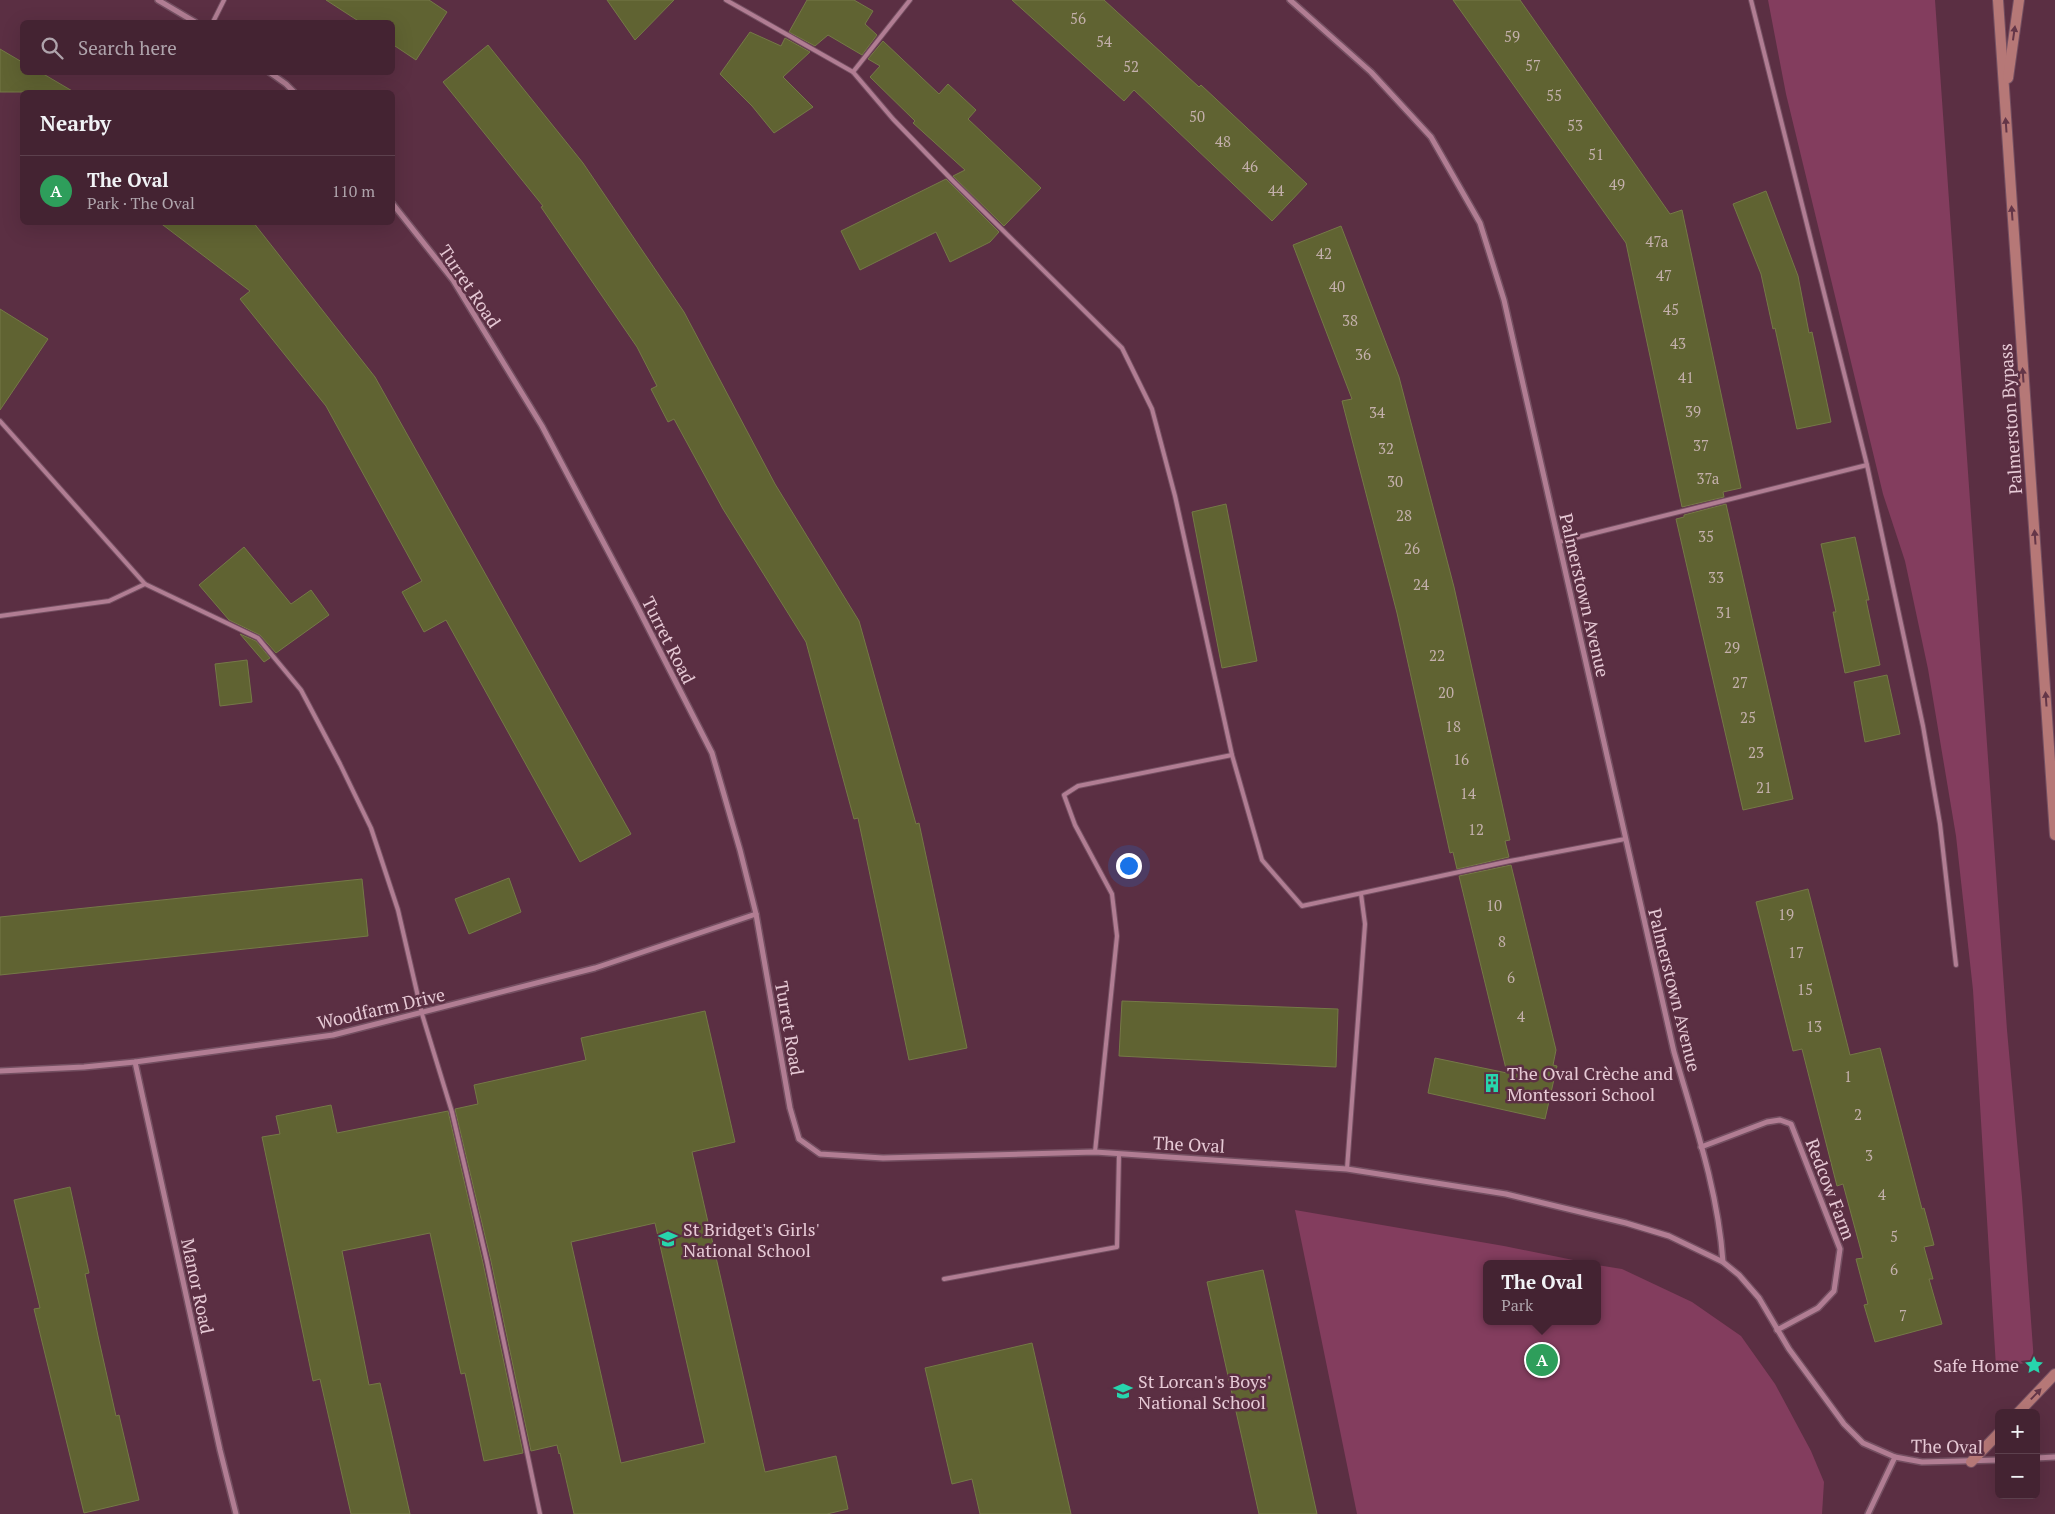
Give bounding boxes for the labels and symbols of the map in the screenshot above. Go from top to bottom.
house number: 56 [1070,8,1086,28]
one-way arrow [2010,25,2018,41]
house number: 59 [1504,26,1520,46]
house number: 54 [1096,31,1112,51]
house number: 57 [1525,55,1541,75]
house number: 52 [1123,56,1139,76]
house number: 55 [1546,85,1562,105]
house number: 50 [1189,106,1205,126]
house number: 53 [1567,115,1583,135]
one-way arrow [2002,116,2010,132]
house number: 48 [1215,131,1231,151]
house number: 51 [1588,144,1604,164]
house number: 46 [1242,156,1258,176]
house number: 49 [1609,174,1625,194]
house number: 44 [1268,180,1284,200]
one-way arrow [2008,205,2016,221]
house number: 47a [1646,231,1669,251]
street label: Turret Road [433,240,507,332]
house number: 42 [1316,243,1332,263]
house number: 47 [1656,265,1672,285]
house number: 40 [1329,276,1345,296]
house number: 45 [1663,299,1679,319]
house number: 38 [1342,310,1358,330]
house number: 43 [1670,333,1686,353]
street label: Palmerston Bypass [1993,343,2027,495]
house number: 36 [1355,344,1371,364]
house number: 41 [1678,367,1694,387]
one-way arrow [2019,367,2027,383]
house number: 39 [1685,401,1701,421]
house number: 34 [1369,402,1385,422]
house number: 37 [1693,435,1709,455]
house number: 32 [1378,438,1394,458]
house number: 37a [1697,468,1720,488]
house number: 30 [1387,471,1403,491]
house number: 28 [1396,505,1412,525]
street label: Palmerstown Avenue [1554,511,1616,679]
house number: 35 [1698,526,1714,546]
one-way arrow [2030,529,2038,545]
house number: 26 [1404,538,1420,558]
house number: 33 [1708,567,1724,587]
house number: 24 [1413,574,1429,594]
street label: Turret Road [637,592,701,688]
house number: 31 [1716,602,1732,622]
house number: 29 [1724,637,1740,657]
house number: 22 [1429,645,1445,665]
house number: 27 [1732,672,1748,692]
house number: 20 [1438,682,1454,702]
one-way arrow [2041,691,2049,707]
house number: 25 [1740,707,1756,727]
house number: 18 [1445,716,1461,736]
house number: 23 [1748,742,1764,762]
house number: 16 [1453,749,1469,769]
house number: 21 [1756,777,1772,797]
house number: 14 [1460,783,1476,803]
house number: 12 [1468,819,1484,839]
your location [1116,853,1142,879]
house number: 10 [1486,895,1502,915]
house number: 19 [1778,904,1794,924]
street label: Palmerstown Avenue [1643,906,1707,1074]
house number: 8 [1498,931,1506,951]
house number: 17 [1788,942,1804,962]
house number: 6 [1507,967,1515,987]
street label: Turret Road [770,979,810,1077]
house number: 15 [1797,979,1813,999]
street label: Woodfarm Drive [315,982,447,1034]
house number: 4 [1517,1006,1525,1026]
house number: 13 [1806,1016,1822,1036]
place label: The Oval Crèche and Montessori School [1507,1061,1673,1106]
house number: 1 [1844,1066,1852,1086]
building icon: The Oval Crèche and Montessori School [1481,1072,1503,1094]
house number: 2 [1854,1104,1862,1124]
street label: The Oval [1152,1130,1226,1158]
street label: Redcow Farm [1801,1135,1862,1244]
house number: 3 [1865,1145,1873,1165]
house number: 4 [1878,1184,1886,1204]
place label: St Bridget's Girls' National School [683,1217,819,1262]
house number: 5 [1890,1226,1898,1246]
school or university icon: St Bridget's Girls' National School [657,1228,679,1250]
street label: Manor Road [176,1236,220,1336]
house number: 6 [1890,1259,1898,1279]
house number: 7 [1899,1305,1907,1325]
pin: A [1526,1341,1558,1379]
place label: Safe Home [1933,1353,2019,1377]
place icon: Safe Home [2023,1354,2045,1376]
place label: St Lorcan's Boys' National School [1138,1369,1271,1414]
school or university icon: St Lorcan's Boys' National School [1112,1380,1134,1402]
one-way arrow [2030,1388,2042,1400]
street label: The Oval [1911,1433,1983,1459]

